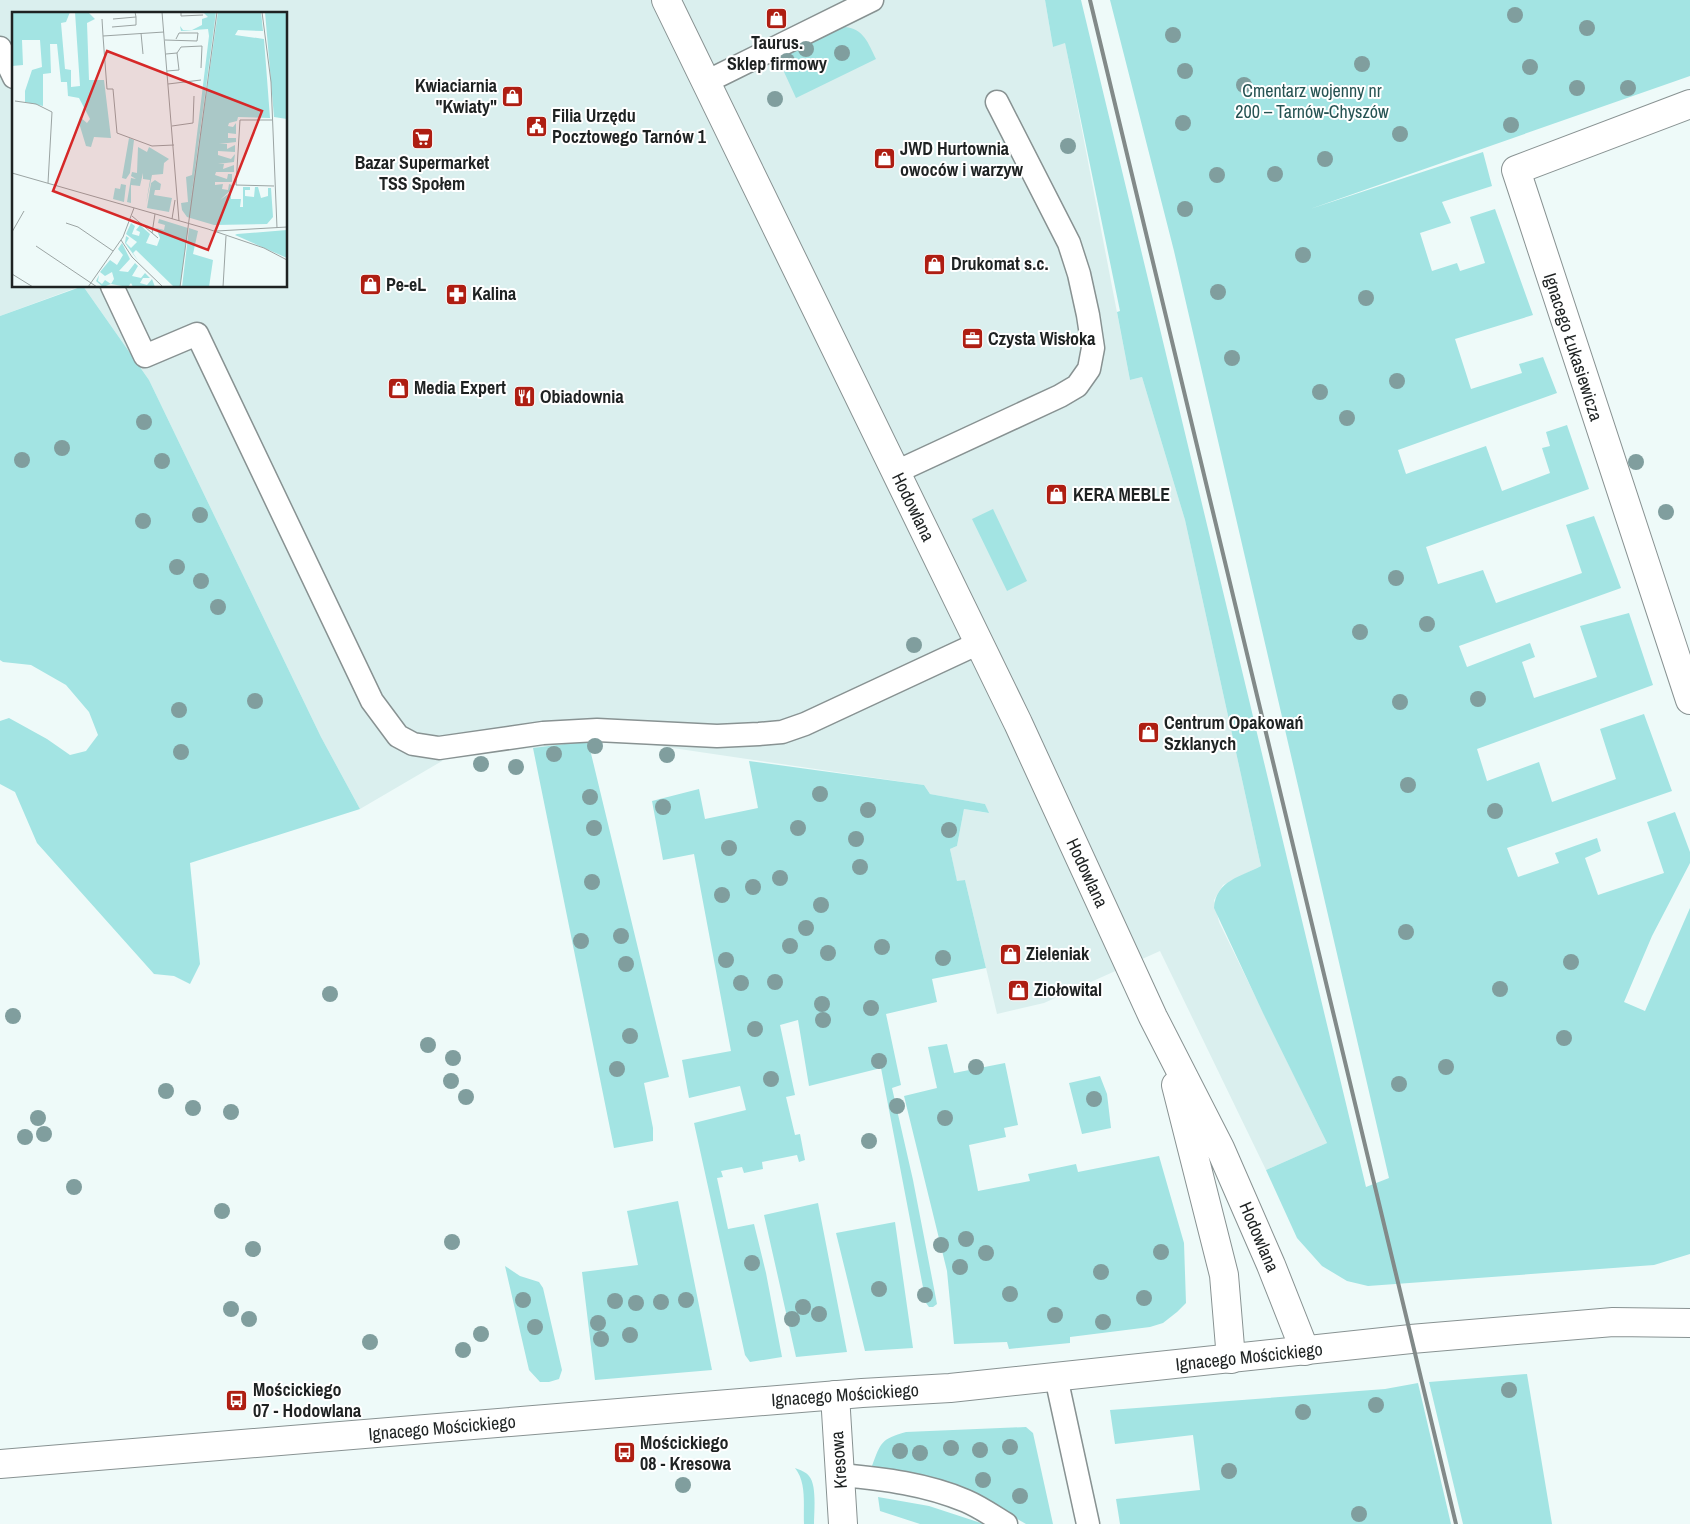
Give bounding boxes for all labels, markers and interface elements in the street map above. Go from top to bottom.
shop icon: Taurus. Sklep firmowy [765,6,789,30]
inset map [12,12,288,288]
place label: Taurus. Sklep firmowy [727,30,828,76]
place label: Kwiaciarnia "Kwiaty" [415,73,498,119]
park label: Cmentarz wojenny nr 200 – Tarnów-Chyszów [1235,78,1389,124]
shop icon: Kwiaciarnia "Kwiaty" [501,84,525,108]
place label: Filia Urzędu Pocztowego Tarnów 1 [552,103,707,149]
public building icon: Filia Urzędu Pocztowego Tarnów 1 [524,114,548,138]
supermarket icon: Bazar Supermarket TSS Społem [410,126,434,150]
place label: JWD Hurtownia owoców i warzyw [900,136,1024,182]
shop icon: JWD Hurtownia owoców i warzyw [872,147,896,171]
place label: Bazar Supermarket TSS Społem [355,150,489,196]
place label: Drukomat s.c. [951,251,1049,276]
shop icon: Drukomat s.c. [923,252,947,276]
street label: Ignacego Łukasiewicza [1538,270,1609,424]
place label: Pe-eL [386,272,426,297]
shop icon: Pe-eL [358,273,382,297]
place label: Kalina [472,281,517,306]
pharmacy icon: Kalina [444,282,468,306]
place label: Czysta Wisłoka [988,326,1096,351]
office icon: Czysta Wisłoka [960,327,984,351]
place label: Media Expert [414,375,506,400]
shop icon: Media Expert [386,376,410,400]
place label: Obiadownia [540,384,624,409]
restaurant icon: Obiadownia [512,385,536,409]
street label: Hodowlana [886,468,941,545]
place label: KERA MEBLE [1073,482,1170,507]
shop icon: KERA MEBLE [1045,483,1069,507]
place label: Centrum Opakowań Szklanych [1164,710,1303,756]
shop icon: Centrum Opakowań Szklanych [1136,721,1160,745]
street label: Hodowlana [1061,834,1114,912]
place label: Zieleniak [1026,941,1090,966]
shop icon: Zieleniak [998,942,1022,966]
place label: Ziołowital [1034,977,1102,1002]
shop icon: Ziołowital [1006,978,1030,1002]
street label: Hodowlana [1234,1198,1285,1276]
street label: Ignacego Mościckiego [1174,1336,1324,1377]
place label: Mościckiego 07 - Hodowlana [253,1377,362,1423]
street label: Ignacego Mościckiego [770,1377,920,1412]
bus stop icon: Mościckiego 07 - Hodowlana [225,1388,249,1412]
street label: Ignacego Mościckiego [367,1409,517,1446]
place label: Mościckiego 08 - Kresowa [640,1430,732,1476]
street label: Kresowa [824,1431,853,1490]
bus stop icon: Mościckiego 08 - Kresowa [612,1441,636,1465]

